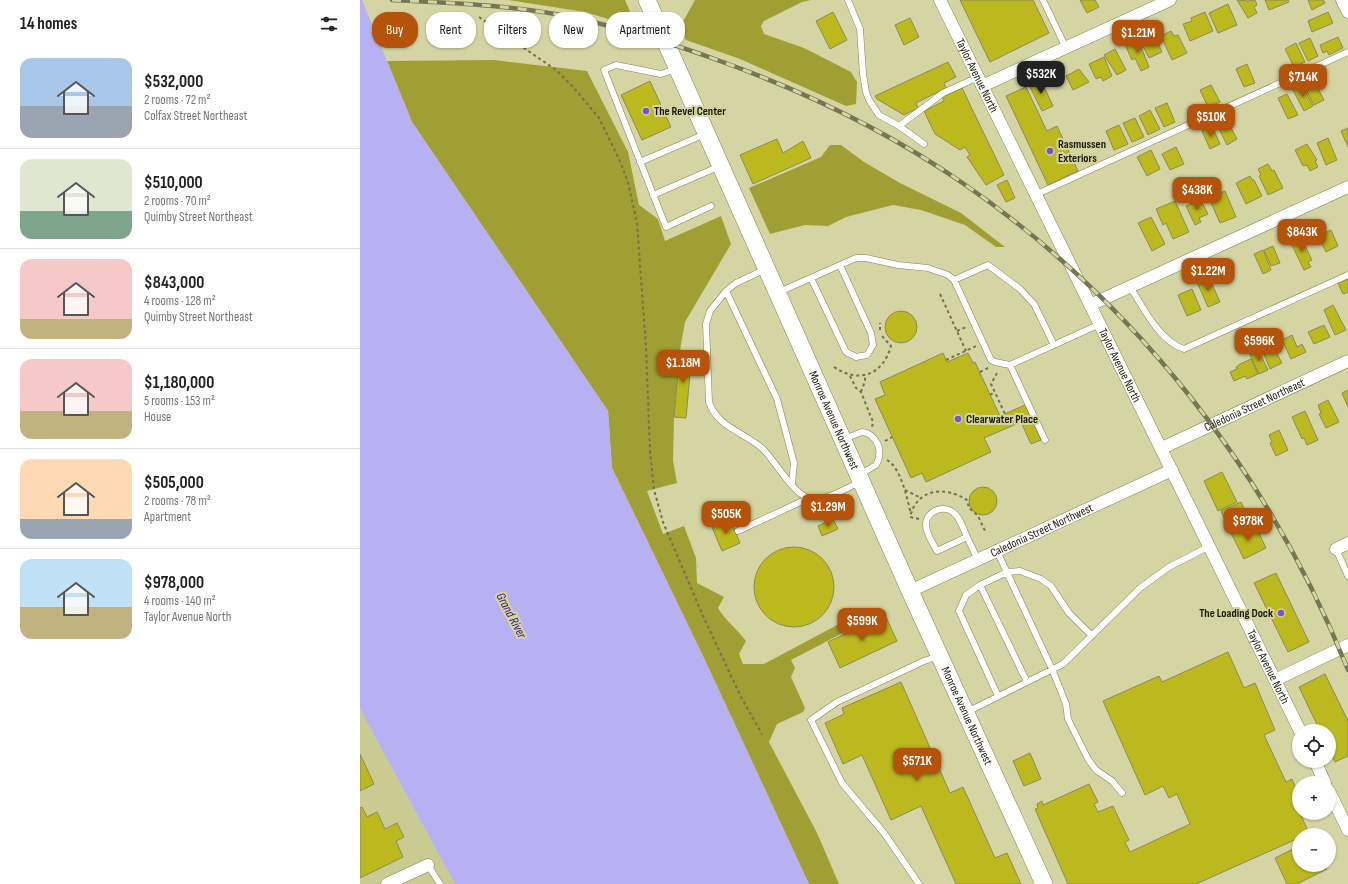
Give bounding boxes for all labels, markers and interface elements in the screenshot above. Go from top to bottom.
chip: Buy [372,12,418,48]
chip: Rent [426,12,476,48]
chip: Filters [484,12,541,48]
chip: New [549,12,598,48]
chip: Apartment [606,12,685,48]
icon: filters [318,13,340,35]
text: 14 homes [20,14,77,34]
pin: $1.21M [1105,20,1171,54]
text: $1.21M [1121,25,1155,41]
street label: Taylor Avenue North [952,36,1001,115]
pin: $532K [1013,61,1069,95]
pin: $714K [1275,64,1331,98]
text: $532K [1026,66,1056,82]
text: $714K [1288,69,1318,85]
text: $532,000 [144,72,203,92]
icon: home [52,74,100,122]
text: 2 rooms · 72 m² [144,92,210,108]
place label: The Revel Center [654,104,726,119]
pin: $510K [1183,104,1239,138]
marker: The Revel Center [641,106,651,116]
text: Colfax Street Northeast [144,108,247,124]
text: $510K [1196,109,1226,125]
place label: Rasmussen Exteriors [1058,137,1106,166]
marker: Rasmussen Exteriors [1045,146,1055,156]
text: $510,000 [144,173,203,193]
icon: home [52,175,100,223]
pin: $438K [1169,177,1225,211]
text: $438K [1181,182,1213,198]
text: 2 rooms · 70 m² [144,193,211,209]
text: Quimby Street Northeast [144,209,253,225]
pin: $843K [1274,219,1330,253]
text: $843K [1286,224,1318,240]
pin: $1.22M [1175,258,1241,292]
text: $1.22M [1191,263,1225,279]
text: $843,000 [144,273,204,293]
icon: home [52,275,100,323]
text: 4 rooms · 128 m² [144,293,216,309]
text: Quimby Street Northeast [144,309,253,325]
street label: Taylor Avenue North [1095,326,1144,405]
pin: $596K [1231,328,1287,362]
text: $596K [1243,333,1275,349]
pin: $1.18M [650,350,716,384]
text: $1.18M [666,355,700,371]
street label: Monroe Avenue Northwest [805,369,862,473]
text: $1,180,000 [144,373,214,393]
icon: home [52,375,100,423]
street label: Caledonia Street Northeast [1202,375,1308,435]
text: 5 rooms · 153 m² [144,393,215,409]
text: House [144,409,171,425]
place label: Clearwater Place [966,412,1038,427]
marker: Clearwater Place [953,414,963,424]
text: $505,000 [144,473,204,493]
icon: home [52,475,100,523]
text: 2 rooms · 78 m² [144,493,211,509]
pin: $1.29M [795,494,861,528]
text: $1.29M [810,499,846,515]
street label: Caledonia Street Northwest [988,500,1096,561]
pin: $505K [698,501,754,535]
text: $505K [711,506,741,522]
pin: $978K [1220,508,1276,542]
text: Apartment [144,509,191,525]
text: $978K [1233,513,1263,529]
text: $978,000 [144,573,204,593]
icon: home [52,575,100,623]
water label: Grand River [492,590,530,642]
text: 4 rooms · 140 m² [144,593,216,609]
place label: The Loading Dock [1199,606,1273,621]
pin: $599K [834,608,890,642]
marker: The Loading Dock [1276,608,1286,618]
text: Taylor Avenue North [144,609,231,625]
text: $599K [846,613,878,629]
street label: Taylor Avenue North [1243,627,1292,706]
street label: Monroe Avenue Northwest [938,664,996,768]
map controls [1292,724,1336,872]
button: locate [1292,724,1336,768]
pin: $571K [889,748,945,782]
text: $571K [902,753,932,769]
button: + [1292,776,1336,820]
button: − [1292,828,1336,872]

